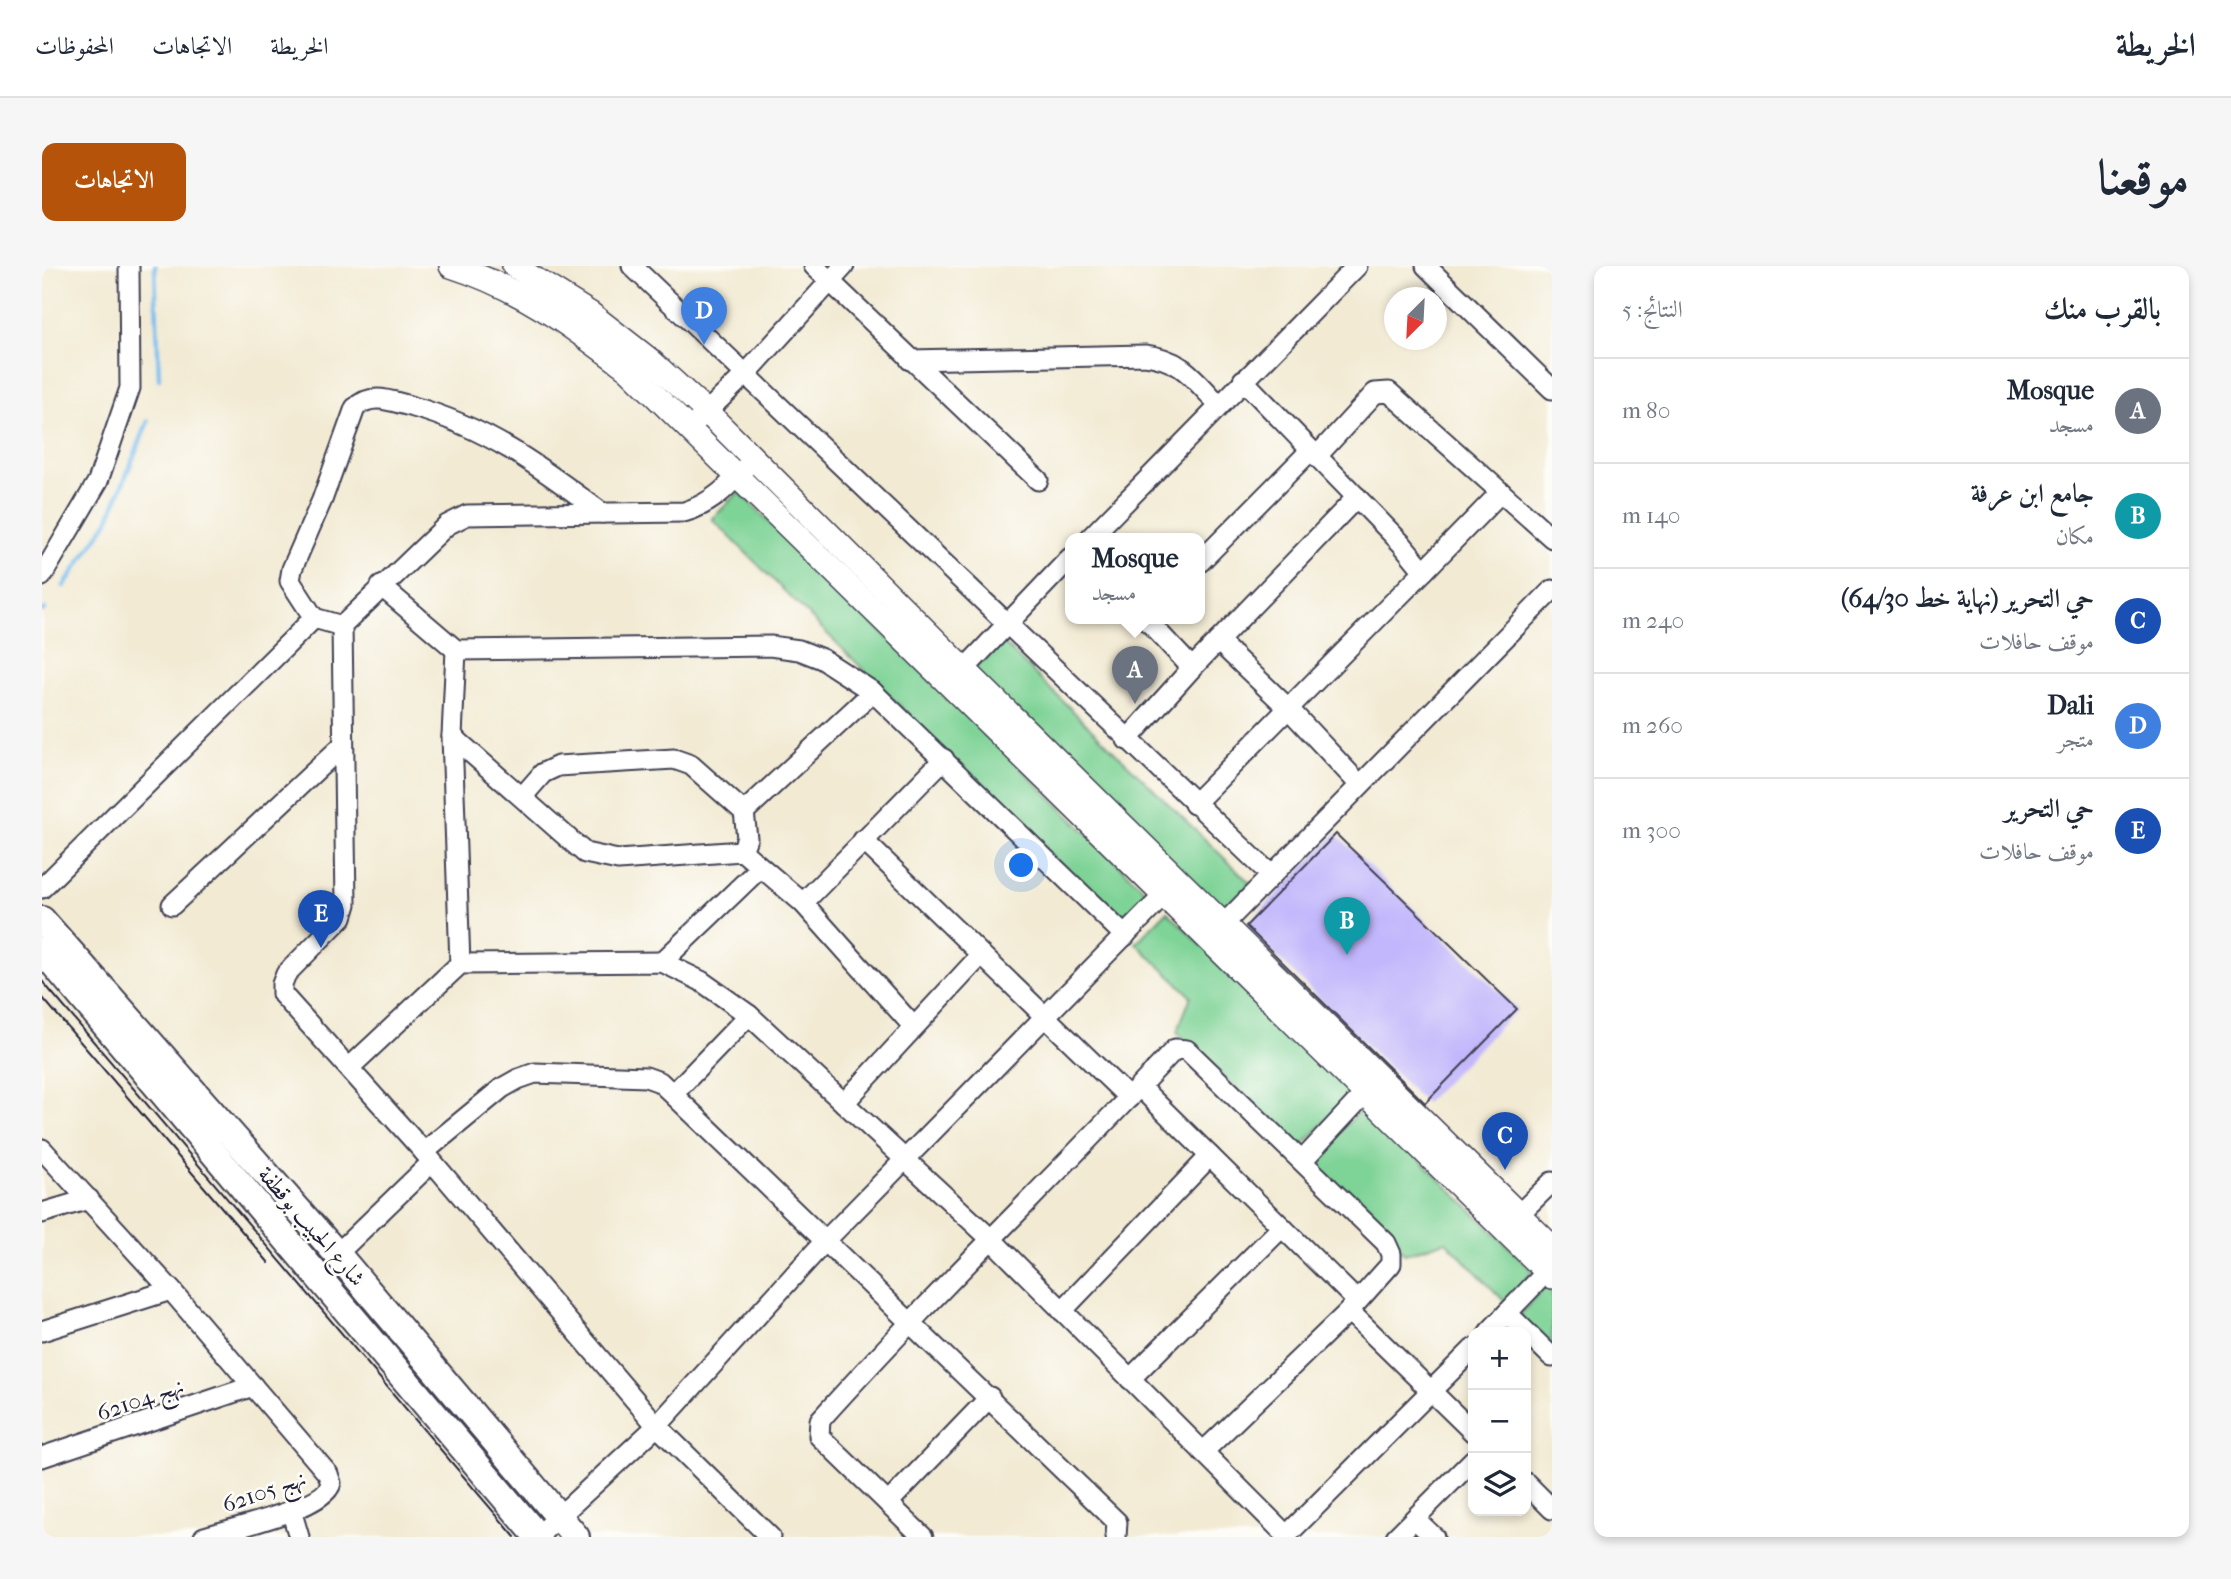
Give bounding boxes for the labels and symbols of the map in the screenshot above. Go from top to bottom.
pin: D [681,287,727,345]
north arrow [1384,287,1447,350]
pin: A [1112,646,1158,704]
your location [1004,848,1038,882]
pin: E [298,890,344,948]
pin: B [1324,897,1370,955]
pin: C [1482,1112,1528,1170]
street label: شارع الحبيب بوقطفة [248,1161,371,1296]
street label: نهج 62104 [93,1372,189,1434]
street label: نهج 62105 [219,1465,312,1525]

